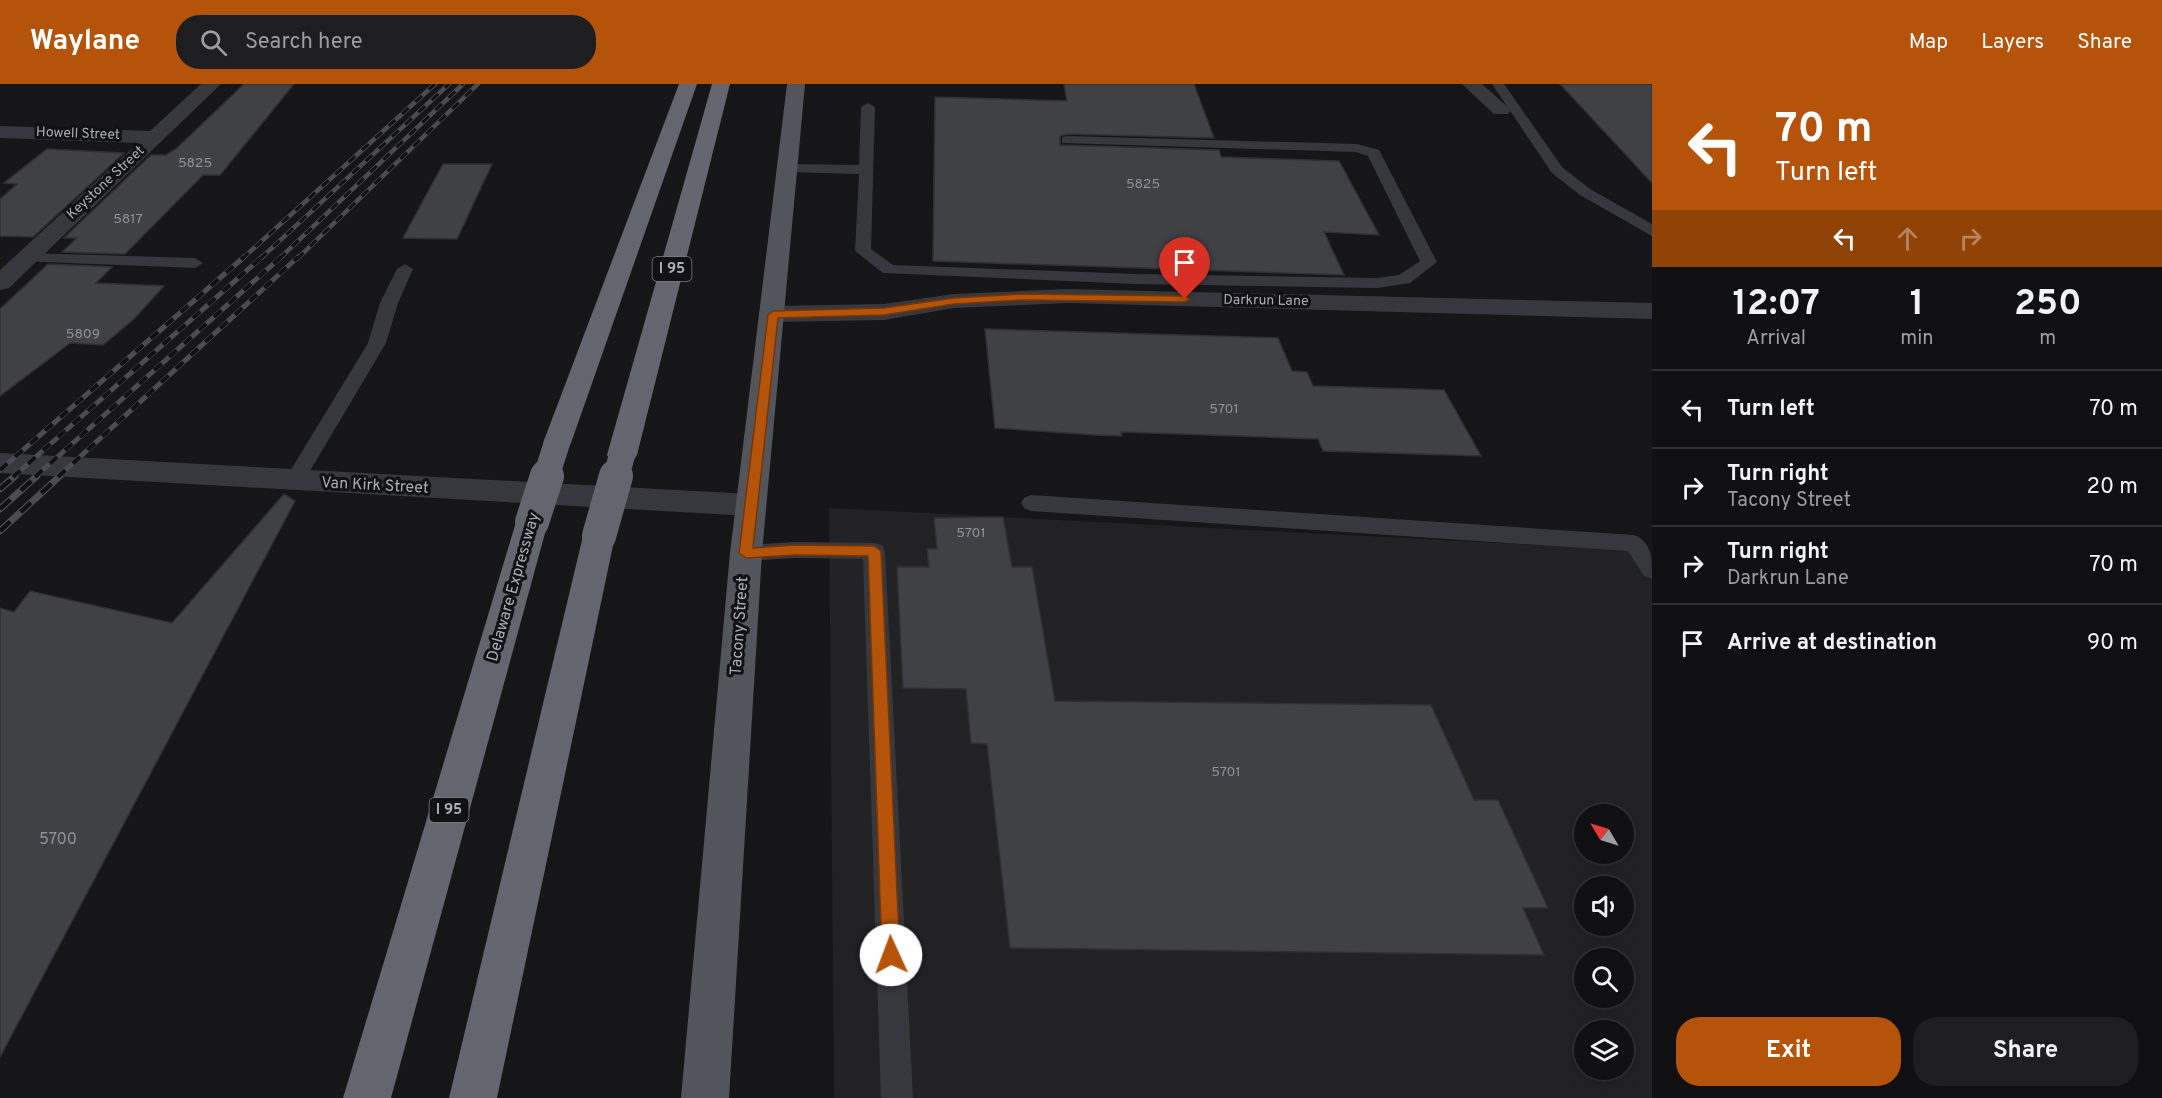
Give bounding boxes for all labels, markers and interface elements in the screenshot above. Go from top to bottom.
search box [176,15,596,69]
text: Waylane [30,24,140,60]
icon: search [197,26,230,59]
text: Search here [245,29,363,56]
text: Map [1909,29,1948,56]
text: Layers [1981,29,2044,56]
text: Share [2077,29,2132,56]
text: 70 m [1775,104,1873,157]
icon: left [1676,108,1754,186]
street label: Howell Street [36,124,120,144]
street label: Keystone Street [64,143,148,223]
house number: 5825 [178,155,212,172]
text: Turn left [1775,156,1877,190]
house number: 5825 [1126,176,1160,193]
house number: 5817 [113,211,143,228]
icon: left [1828,222,1861,255]
icon: ahead [1891,222,1924,255]
icon: right [1954,222,1987,255]
pin [1159,237,1210,299]
icon: arrive [1168,246,1201,279]
road number: I 95 [652,257,692,281]
text: 12:07 [1732,282,1820,328]
text: 1 [1910,282,1924,328]
text: 250 [2014,282,2082,328]
street label: Darkrun Lane [1223,292,1309,310]
house number: 5809 [66,326,100,343]
text: Arrival [1746,326,1806,352]
text: min [1900,326,1934,352]
text: m [2039,326,2056,352]
icon: left [1676,393,1709,426]
text: Turn left [1727,396,1815,423]
text: 70 m [2089,396,2138,423]
house number: 5701 [1209,401,1239,418]
text: Turn right [1727,461,1829,488]
icon: right [1676,471,1709,504]
street label: Van Kirk Street [321,473,429,499]
text: 20 m [2087,474,2138,501]
text: Tacony Street [1727,488,1851,514]
street label: Delaware Expressway [483,510,545,664]
house number: 5701 [956,525,986,542]
text: Turn right [1727,539,1829,566]
icon: right [1676,549,1709,582]
text: 70 m [2089,552,2138,579]
text: Darkrun Lane [1727,566,1849,592]
street label: Tacony Street [727,576,753,676]
icon: arrive [1676,627,1709,660]
text: Arrive at destination [1727,630,1937,657]
text: 90 m [2087,630,2138,657]
house number: 5701 [1211,764,1241,781]
road number: I 95 [430,798,468,822]
north arrow [1574,804,1634,864]
map controls [1574,804,1634,1080]
house number: 5700 [39,830,77,850]
button: sound [1574,876,1634,936]
position arrow [859,923,923,987]
button: search [1574,948,1634,1008]
button: Exit [1676,1017,1901,1086]
button: Share [1913,1017,2138,1086]
button: layers [1574,1020,1634,1080]

